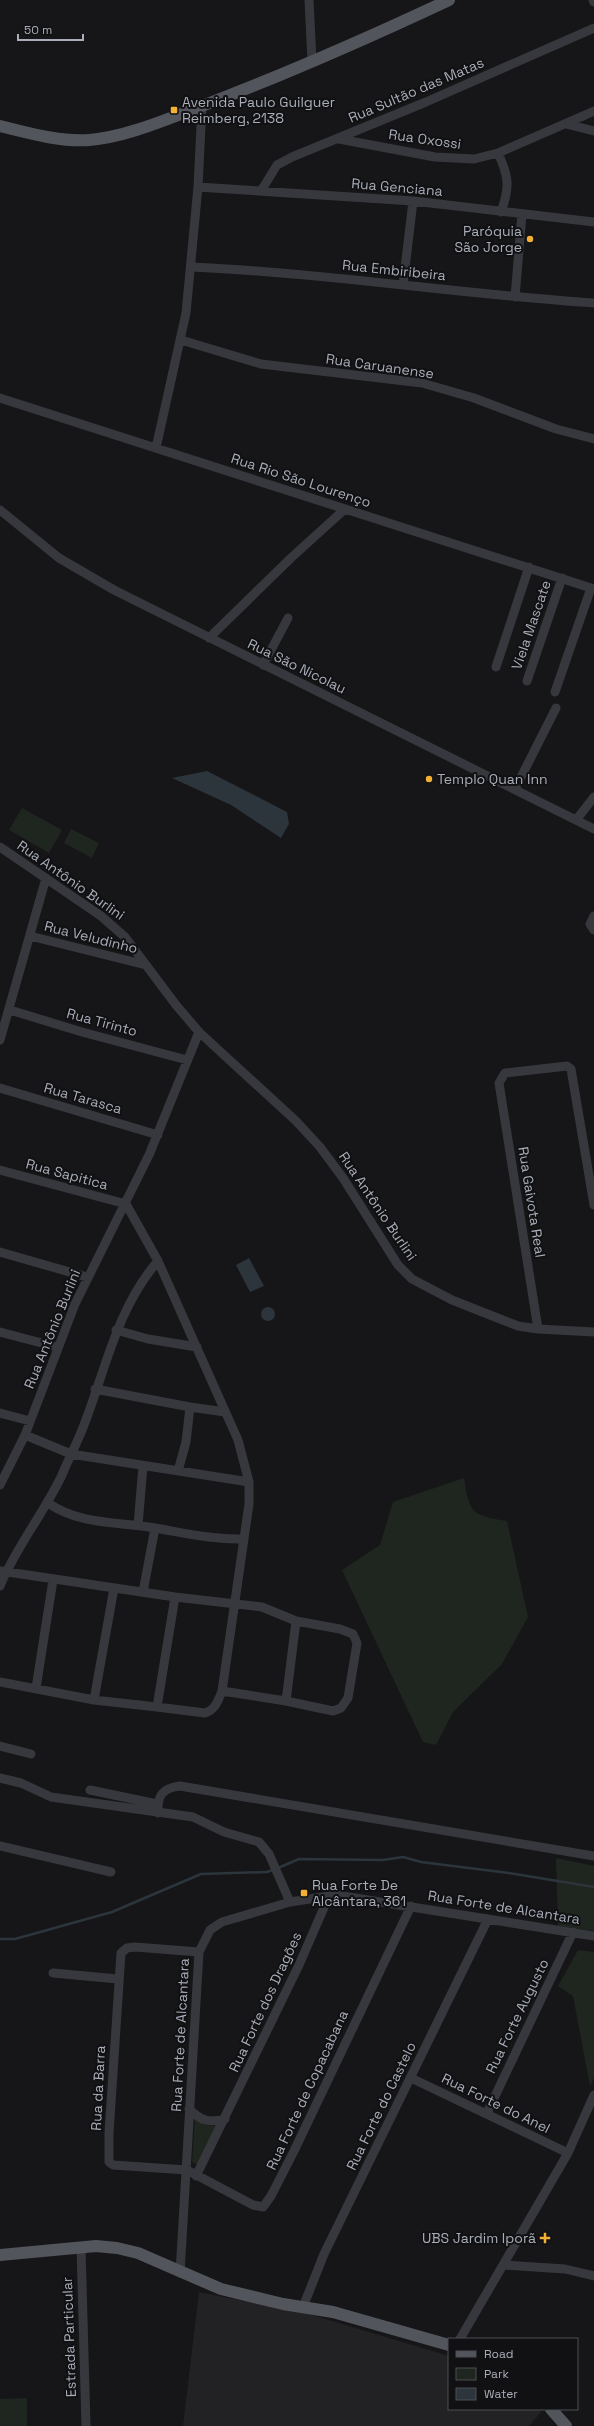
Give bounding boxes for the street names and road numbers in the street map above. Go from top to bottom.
street label: Rua Sultão das Matas [345,53,487,127]
street label: Rua Oxossi [388,125,462,153]
street label: Rua Genciana [351,174,443,200]
street label: Rua Embiribeira [341,256,447,284]
street label: Rua Caruanense [325,349,435,383]
street label: Rua Rio São Lourenço [229,449,373,511]
street label: Viela Mascate [507,578,555,672]
street label: Rua São Nicolau [245,634,349,698]
street label: Rua Antônio Burlini [14,836,128,924]
street label: Rua Veludinho [42,917,140,957]
street label: Rua Tirinto [65,1004,139,1040]
street label: Rua Tarasca [42,1078,124,1118]
street label: Rua Gaivota Real [514,1145,550,1259]
street label: Rua Antônio Burlini [335,1148,421,1264]
street label: Rua Sapitica [24,1154,110,1194]
street label: Rua Antônio Burlini [20,1267,84,1391]
street label: Rua Forte de Alcantara [427,1886,581,1928]
street label: Rua Forte dos Dragões [225,1929,305,2075]
street label: Rua Forte Augusto [481,1956,553,2076]
street label: Rua Forte de Alcantara [167,1958,193,2112]
street label: Rua Forte de Copacabana [262,2007,352,2173]
street label: Rua Forte do Castelo [342,2039,420,2173]
street label: Rua da Barra [87,2045,109,2131]
street label: Rua Forte do Anel [439,2069,553,2137]
street label: Estrada Particular [58,2277,80,2397]

